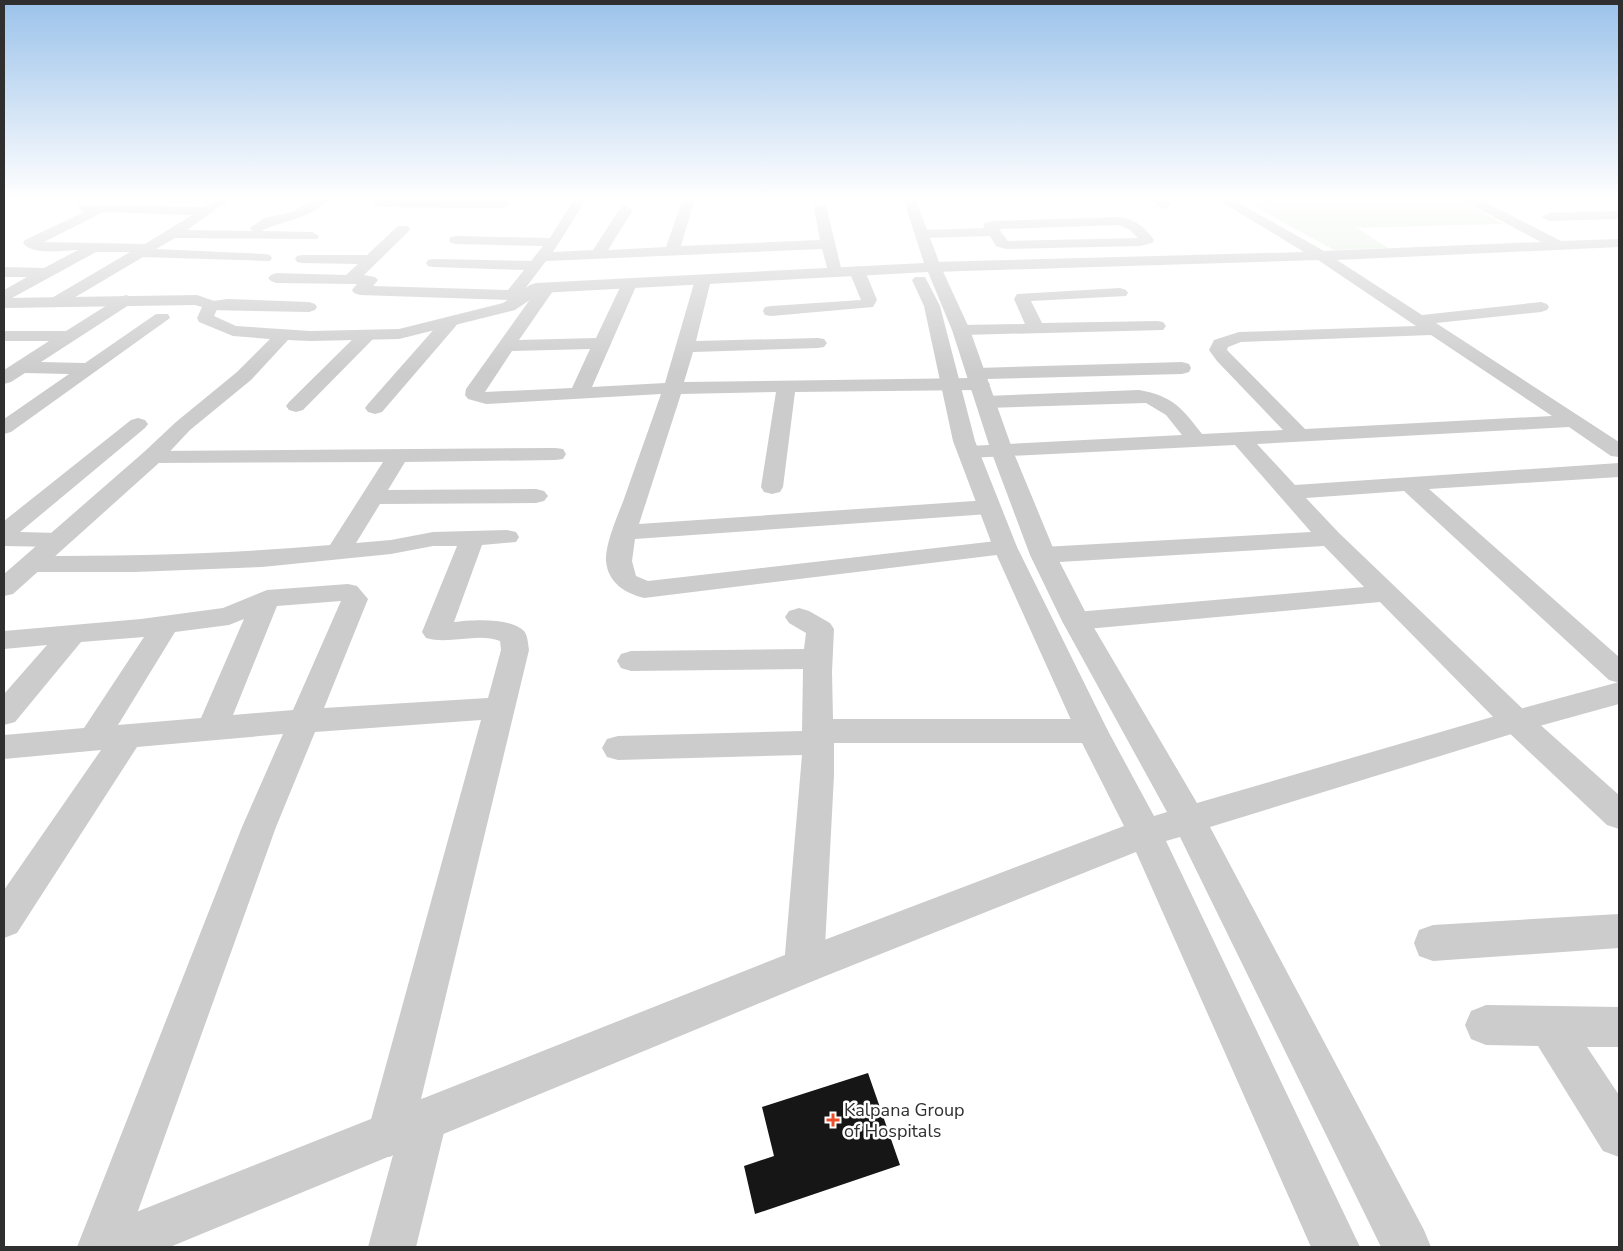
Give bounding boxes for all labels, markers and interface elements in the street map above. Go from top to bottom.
place label: Kalpana Group of Hospitals [844,1098,965,1143]
marker: Kalpana Group of Hospitals [826,1113,840,1127]

